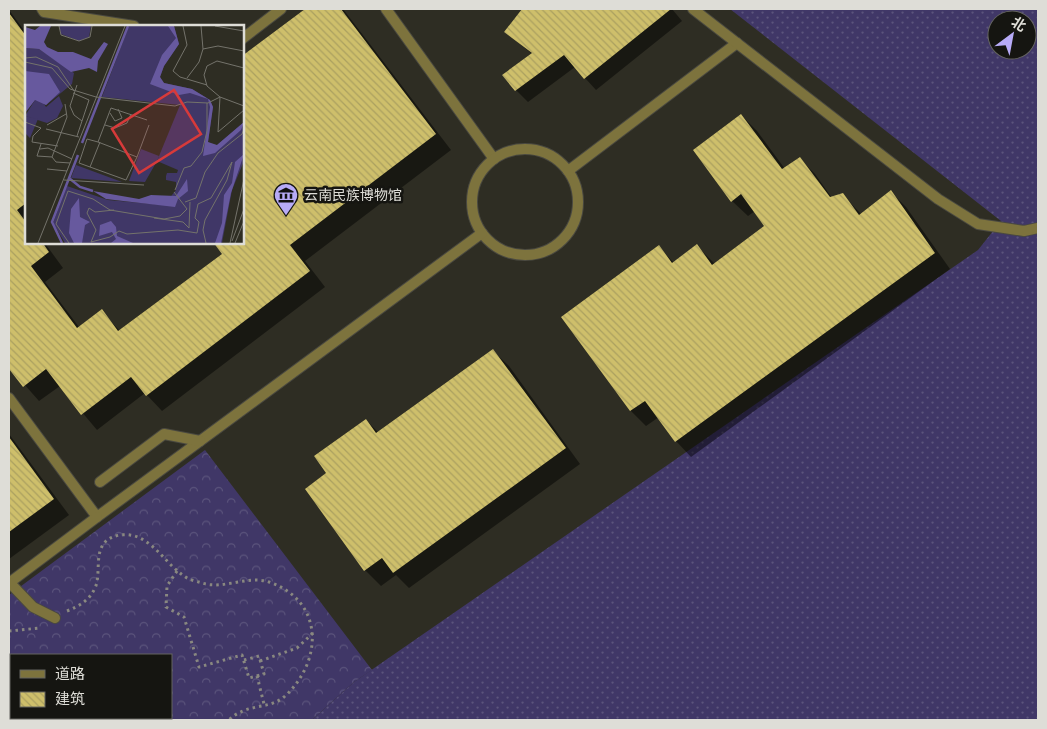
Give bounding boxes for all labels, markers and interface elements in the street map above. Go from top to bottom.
north arrow [987,10,1037,60]
text: 北 [1008,13,1029,35]
inset map [25,25,244,244]
museum icon: 云南民族博物馆 [273,182,299,216]
place label: 云南民族博物馆 [304,187,402,204]
legend [10,654,172,719]
text: 道路 [55,665,85,683]
text: 建筑 [55,690,85,708]

